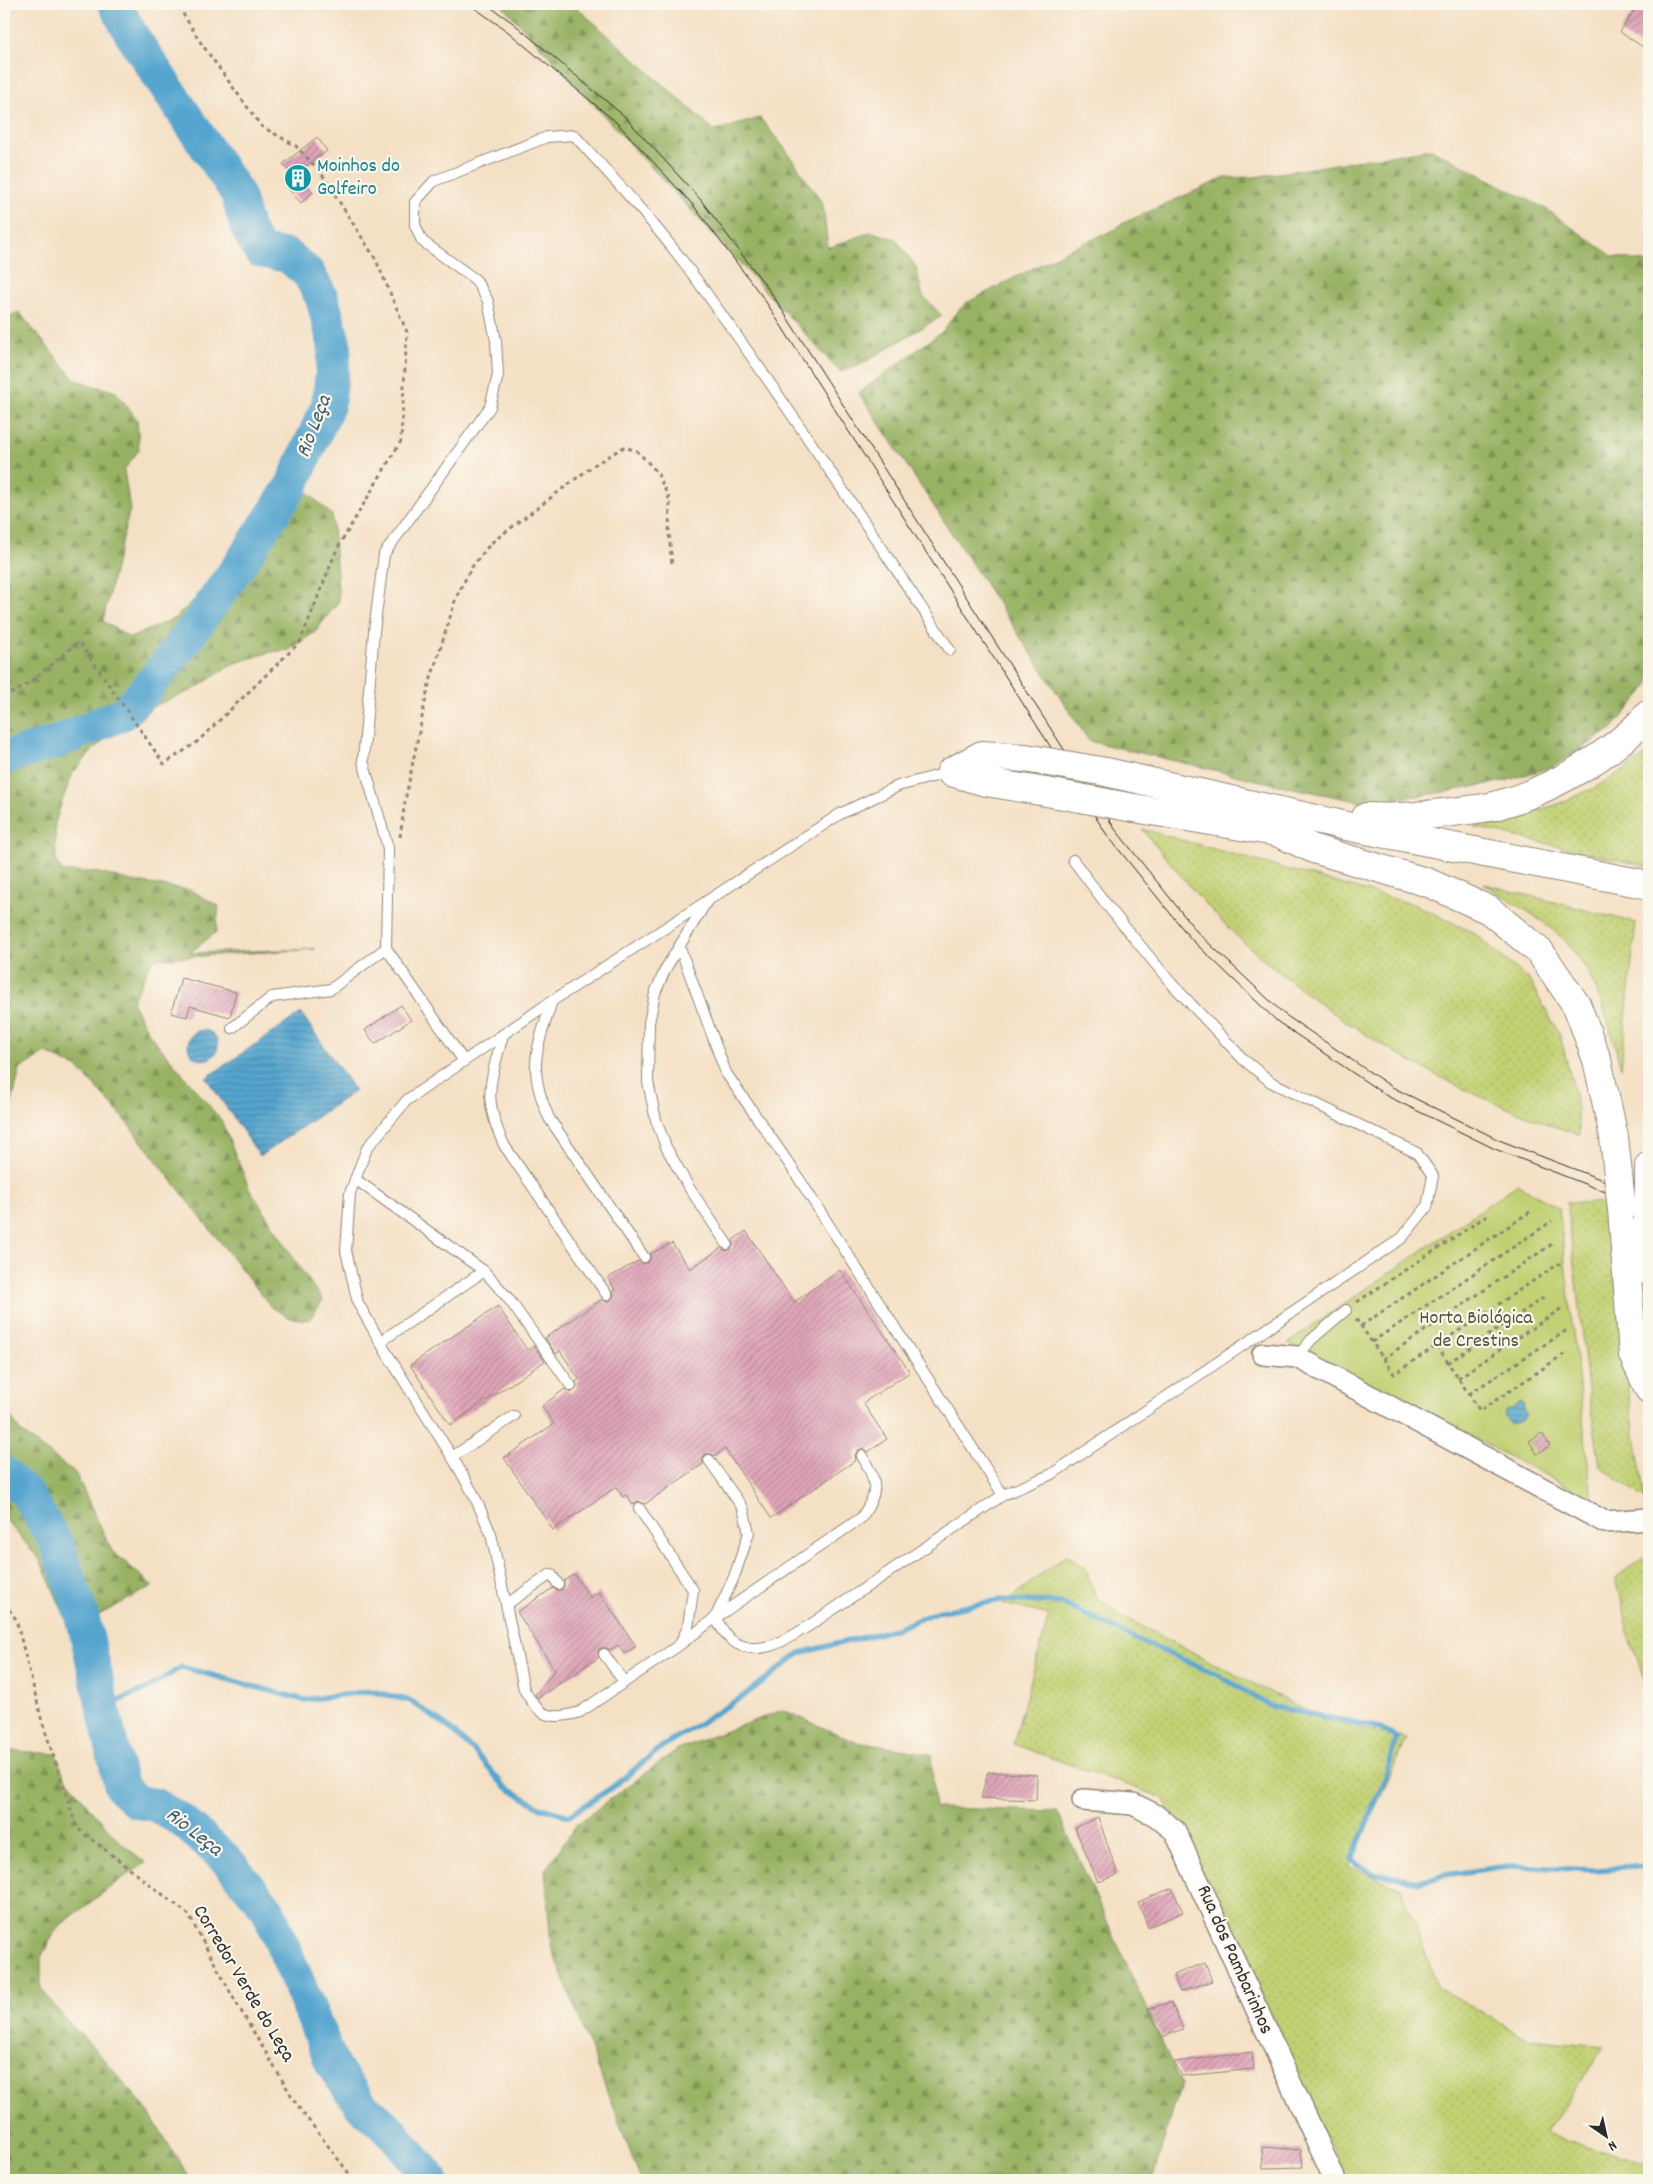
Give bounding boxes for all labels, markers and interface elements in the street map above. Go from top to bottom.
place label: Moinhos do Golfeiro [317,153,400,204]
building icon: Moinhos do Golfeiro [283,163,313,193]
water label: Rio Leça [289,391,341,462]
park label: Horta Biológica de Crestins [1419,1305,1533,1356]
water label: Rio Leça [158,1801,228,1865]
street label: Rua dos Pambarinhos [1189,1881,1279,2039]
street label: Corredor Verde do Leça [185,1900,301,2068]
north arrow [1580,2112,1630,2162]
text: N [1604,2135,1621,2155]

